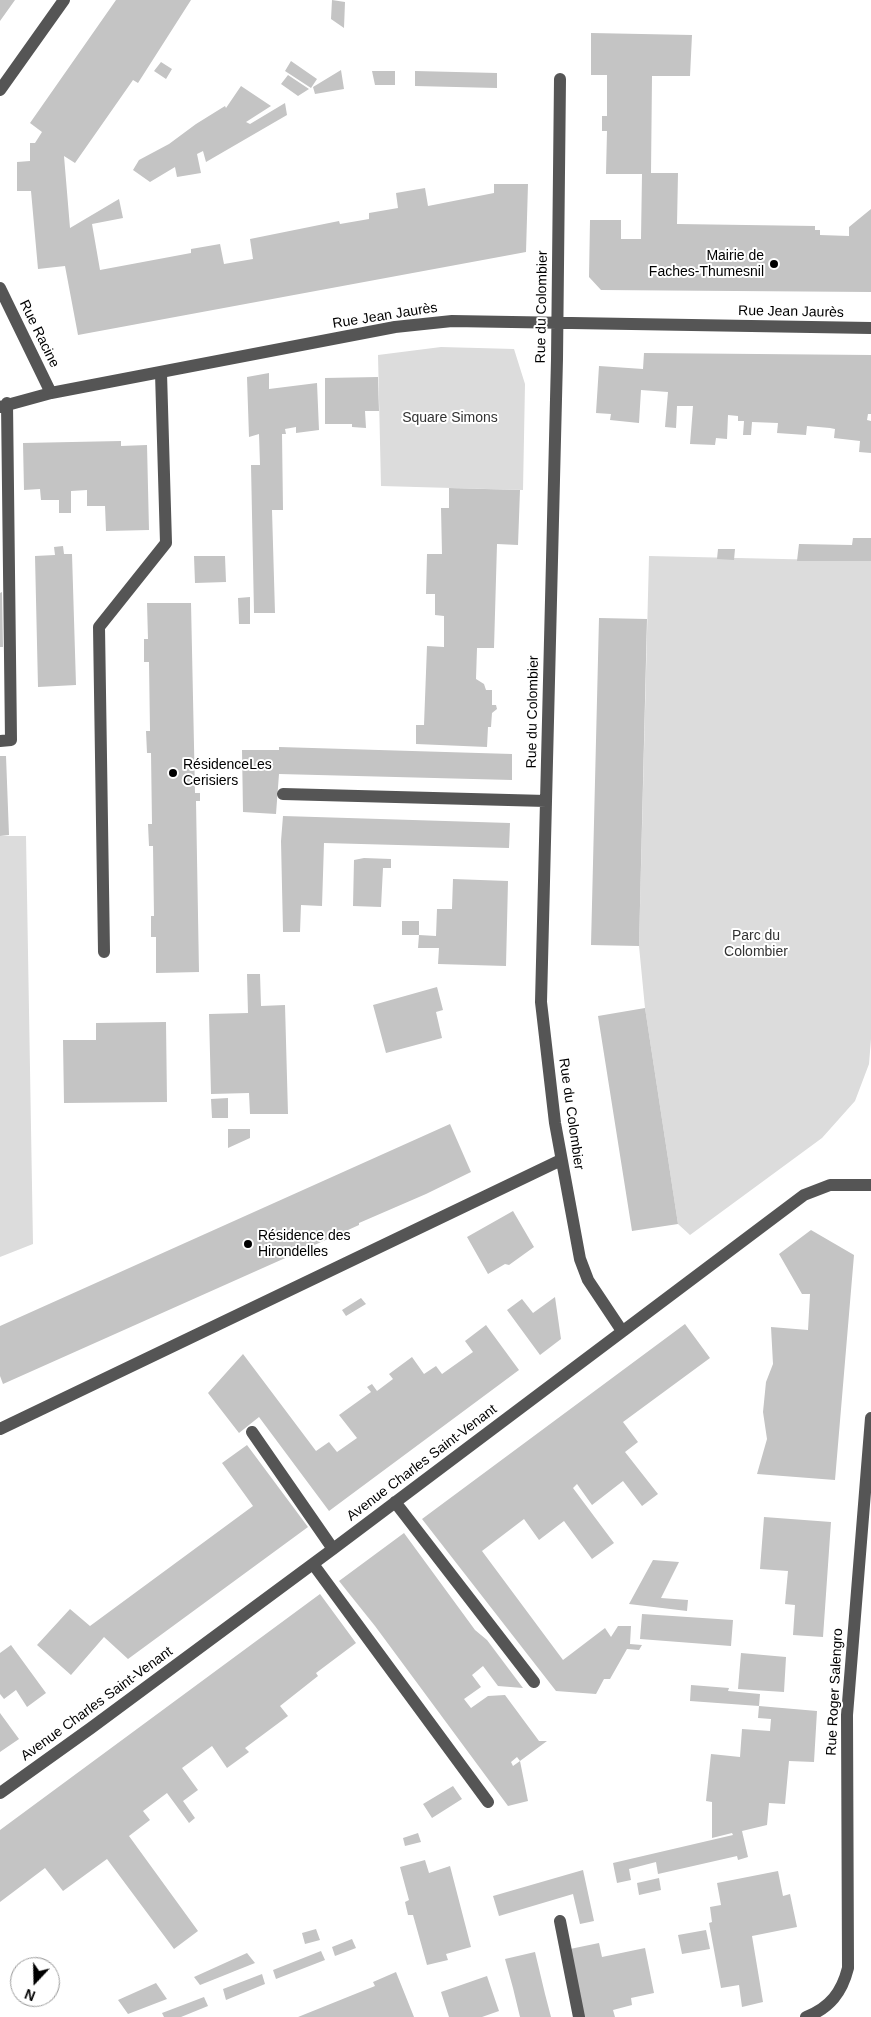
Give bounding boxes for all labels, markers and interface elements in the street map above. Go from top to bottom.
place label: Mairie de Faches-Thumesnil [649,248,764,280]
street label: Rue du Colombier [533,250,551,364]
marker: Mairie de Faches-Thumesnil [768,258,780,270]
street label: Rue Racine [15,297,63,371]
street label: Rue Jean Jaurès [331,299,439,333]
street label: Rue Jean Jaurès [738,303,844,321]
park label: Square Simons [402,410,498,426]
street label: Rue du Colombier [524,655,542,769]
place label: RésidenceLes Cerisiers [183,757,272,790]
marker: RésidenceLes Cerisiers [167,767,179,779]
park label: Parc du Colombier [724,928,788,960]
street label: Rue du Colombier [555,1057,587,1171]
place label: Résidence des Hirondelles [258,1228,351,1260]
marker: Résidence des Hirondelles [242,1238,254,1250]
street label: Avenue Charles Saint-Venant [344,1401,500,1525]
street label: Rue Roger Salengro [823,1628,847,1756]
street label: Avenue Charles Saint-Venant [18,1643,176,1765]
north arrow [10,1957,60,2007]
text: N [22,1986,38,2004]

